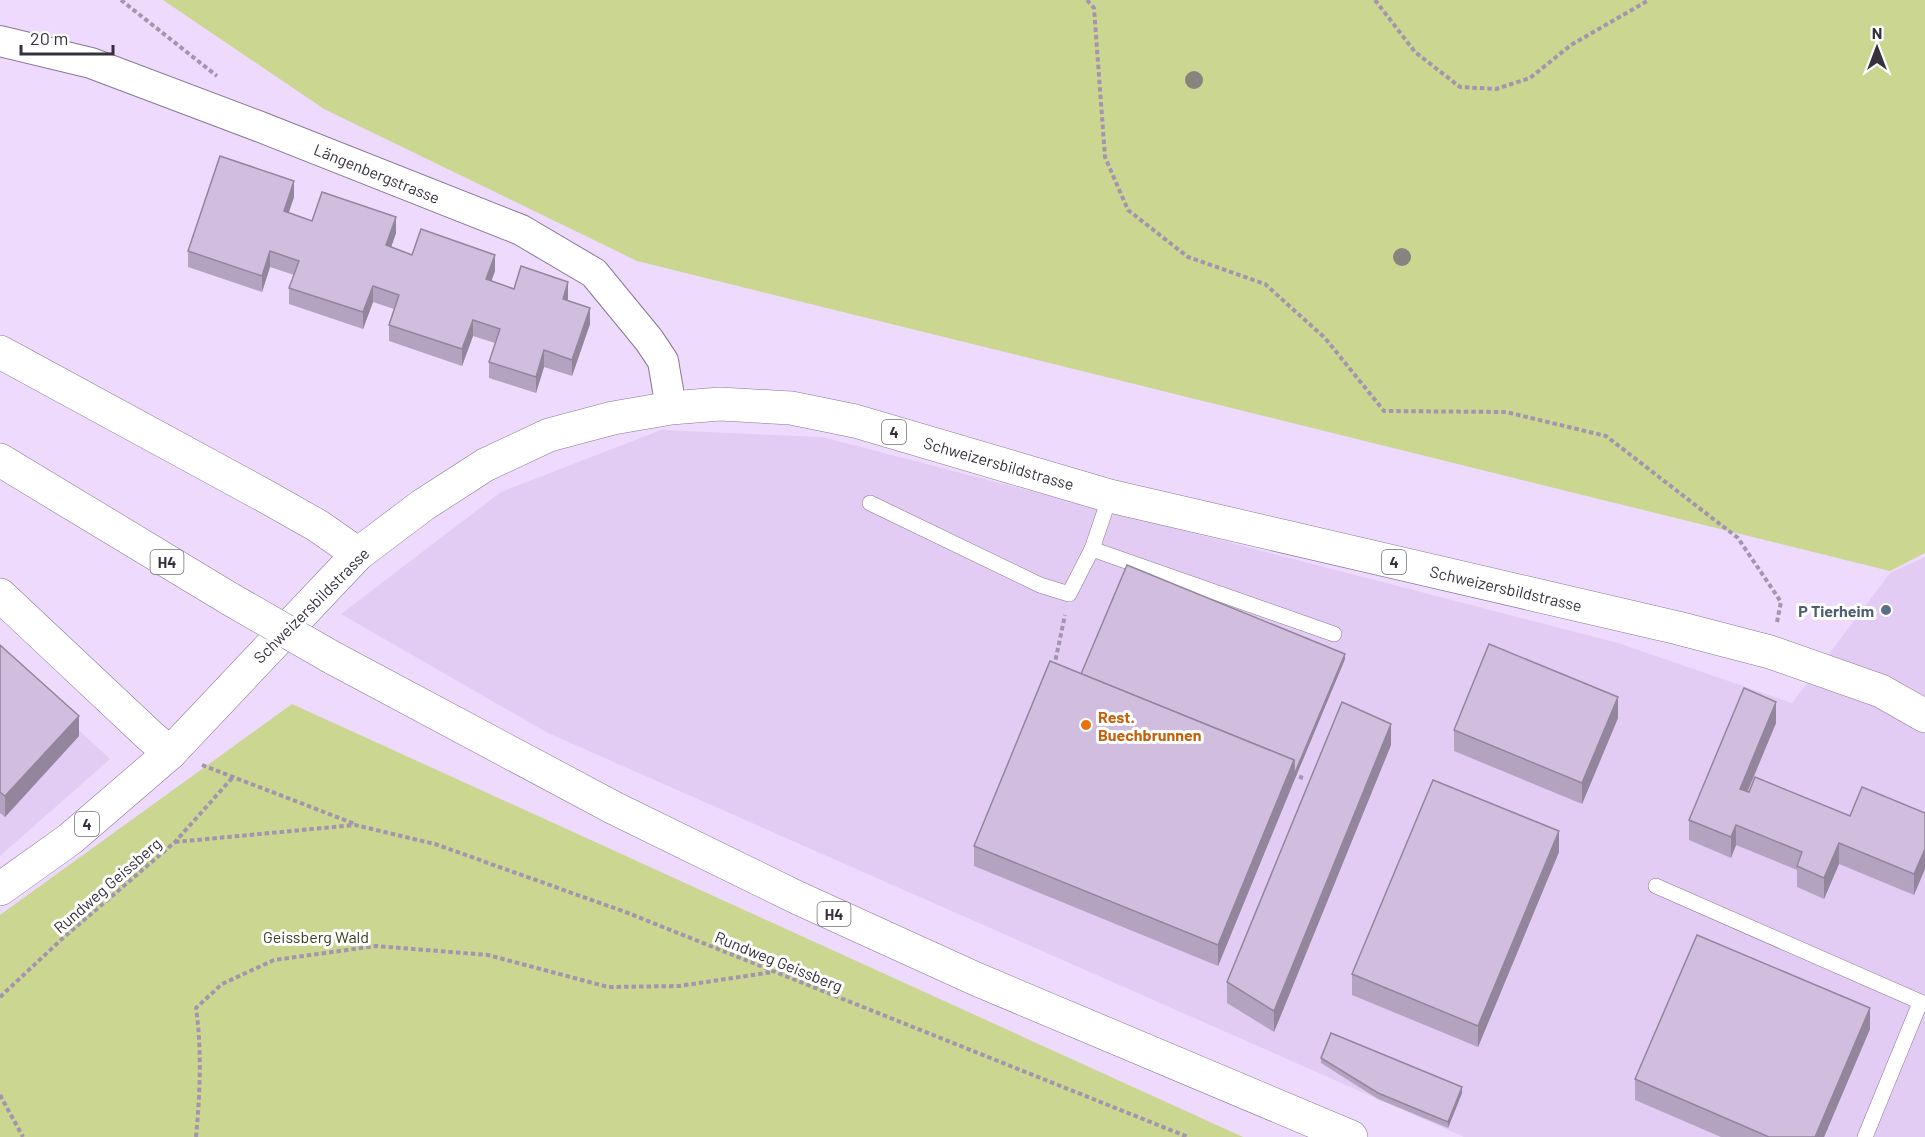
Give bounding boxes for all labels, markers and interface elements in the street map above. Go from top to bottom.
scale bar [21,18,112,56]
north arrow [1847,18,1907,78]
text: N [1872,23,1882,42]
text: 20 m [30,27,68,49]
street label: Längenbergstrasse [311,139,443,207]
road number: 4 [882,420,906,444]
street label: Schweizersbildstrasse [922,432,1076,494]
street label: Schweizersbildstrasse [249,543,373,667]
road number: H4 [150,550,184,574]
road number: 4 [1382,550,1406,574]
street label: Schweizersbildstrasse [1428,561,1584,615]
place label: P Tierheim [1798,601,1874,620]
marker: P Tierheim [1879,603,1893,617]
place label: Rest. Buechbrunnen [1098,707,1201,744]
marker: Rest. Buechbrunnen [1079,718,1093,732]
road number: 4 [75,812,99,836]
street label: Rundweg Geissberg [49,833,165,937]
road number: H4 [818,902,850,926]
park label: Geissberg Wald [263,927,369,946]
street label: Rundweg Geissberg [712,927,846,995]

